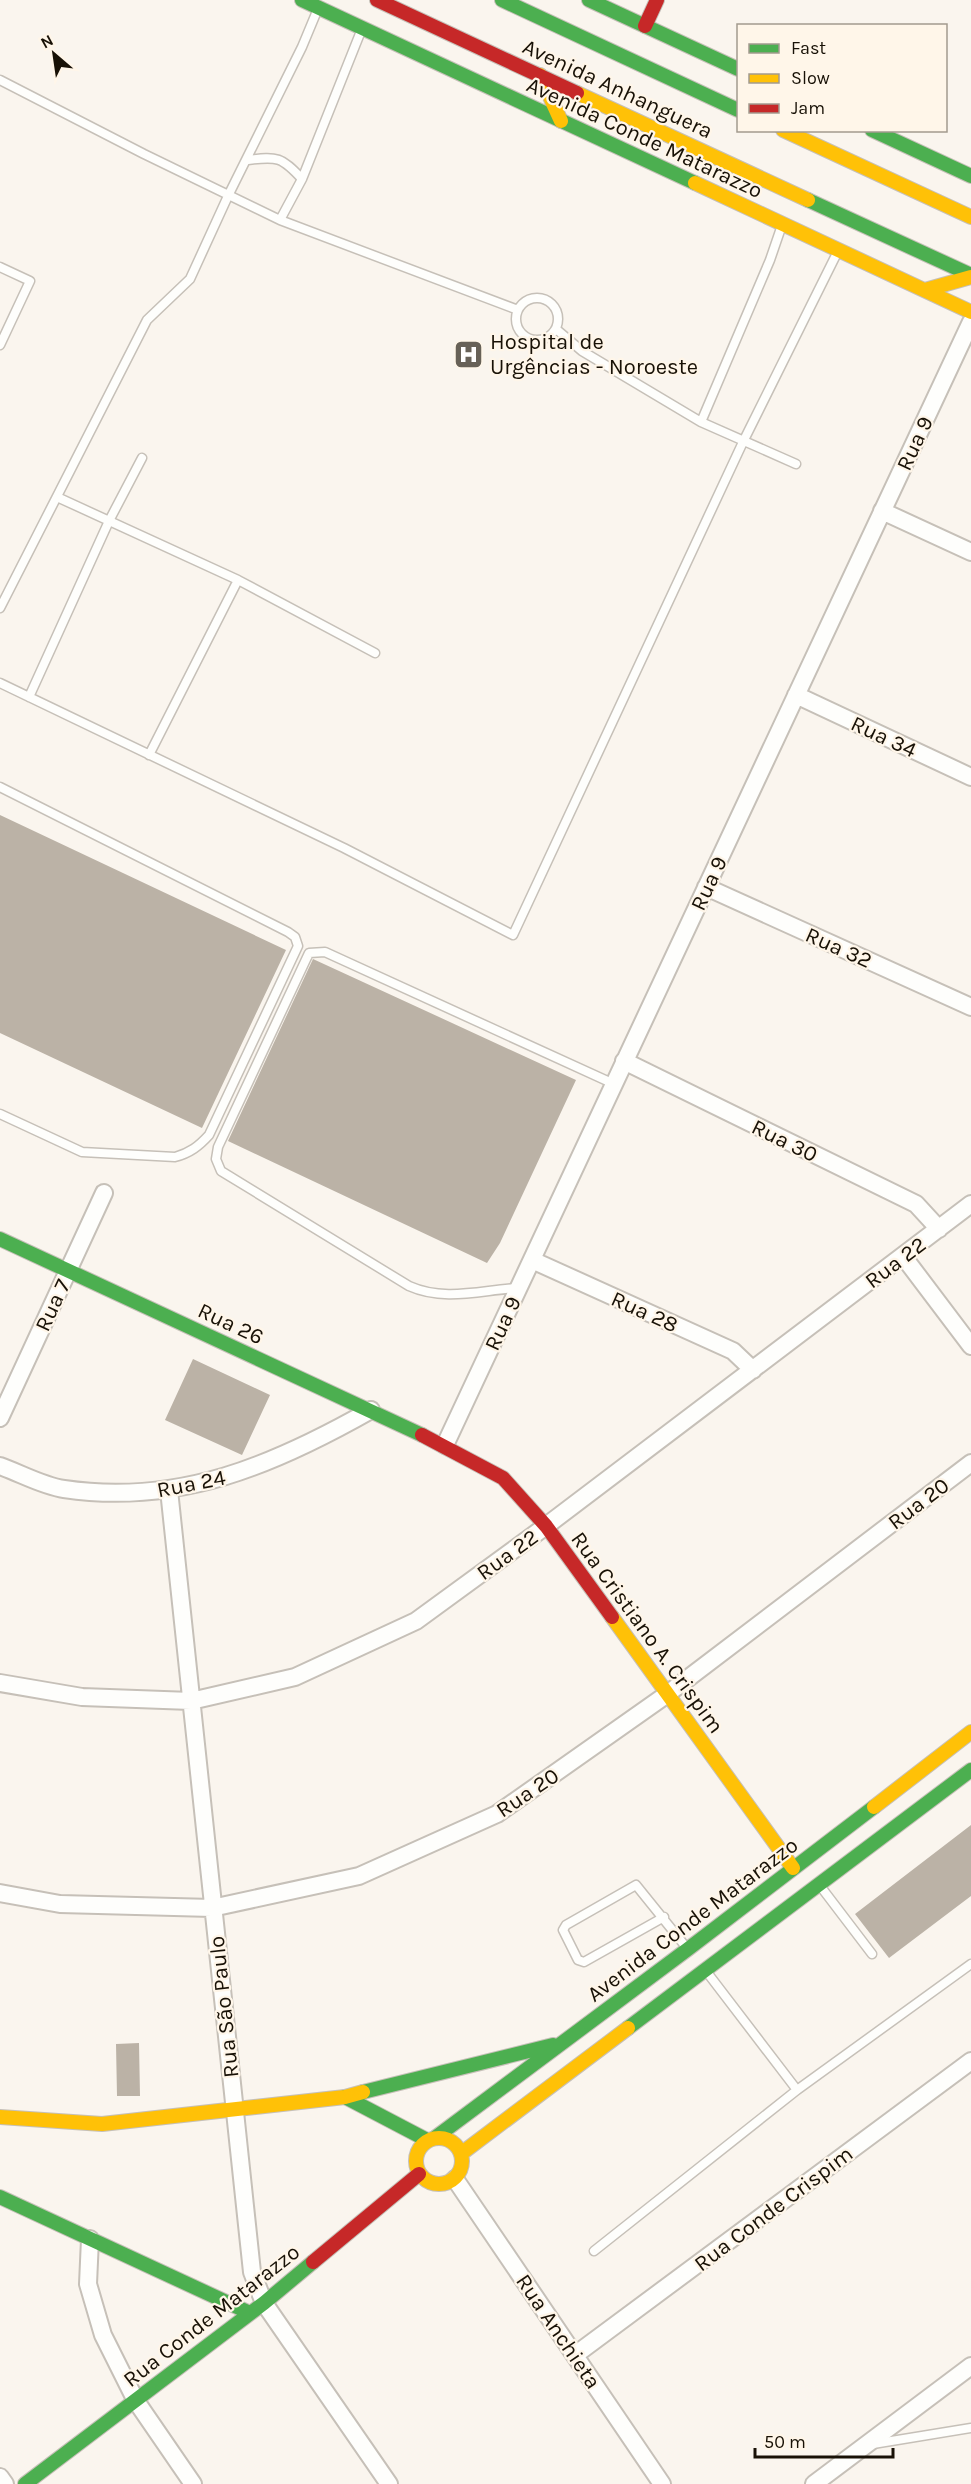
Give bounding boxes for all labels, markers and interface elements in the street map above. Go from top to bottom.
north arrow [24,24,84,84]
legend [737,24,947,132]
text: N [37,30,57,52]
street label: Avenida Anhanguera [519,34,717,144]
text: Fast [791,37,826,59]
text: Slow [791,67,830,89]
street label: Avenida Conde Matarazzo [523,72,767,204]
text: Jam [791,97,825,119]
place label: Hospital de Urgências - Noroeste [490,329,698,380]
hospital icon: Hospital de Urgências - Noroeste [453,338,485,370]
street label: Rua 9 [891,412,939,475]
street label: Rua 34 [847,710,921,763]
street label: Rua 9 [685,852,733,915]
street label: Rua 32 [801,922,876,974]
street label: Rua 30 [747,1114,822,1168]
street label: Rua 22 [860,1231,931,1294]
street label: Rua 7 [30,1275,76,1336]
street label: Rua 28 [607,1286,682,1338]
street label: Rua 9 [479,1292,527,1355]
street label: Rua 26 [194,1297,268,1350]
street label: Rua 24 [155,1465,228,1503]
street label: Rua 20 [883,1472,954,1535]
street label: Rua 22 [472,1524,543,1586]
street label: Rua Cristiano A. Crispim [565,1527,729,1738]
street label: Rua 20 [491,1762,564,1823]
street label: Avenida Conde Matarazzo [582,1832,803,2008]
street label: Rua São Paulo [204,1935,244,2079]
street label: Rua Conde Crispim [689,2141,858,2277]
street label: Rua Conde Matarazzo [118,2239,305,2393]
street label: Rua Anchieta [510,2269,606,2394]
scale bar [755,2421,893,2459]
text: 50 m [764,2431,806,2453]

